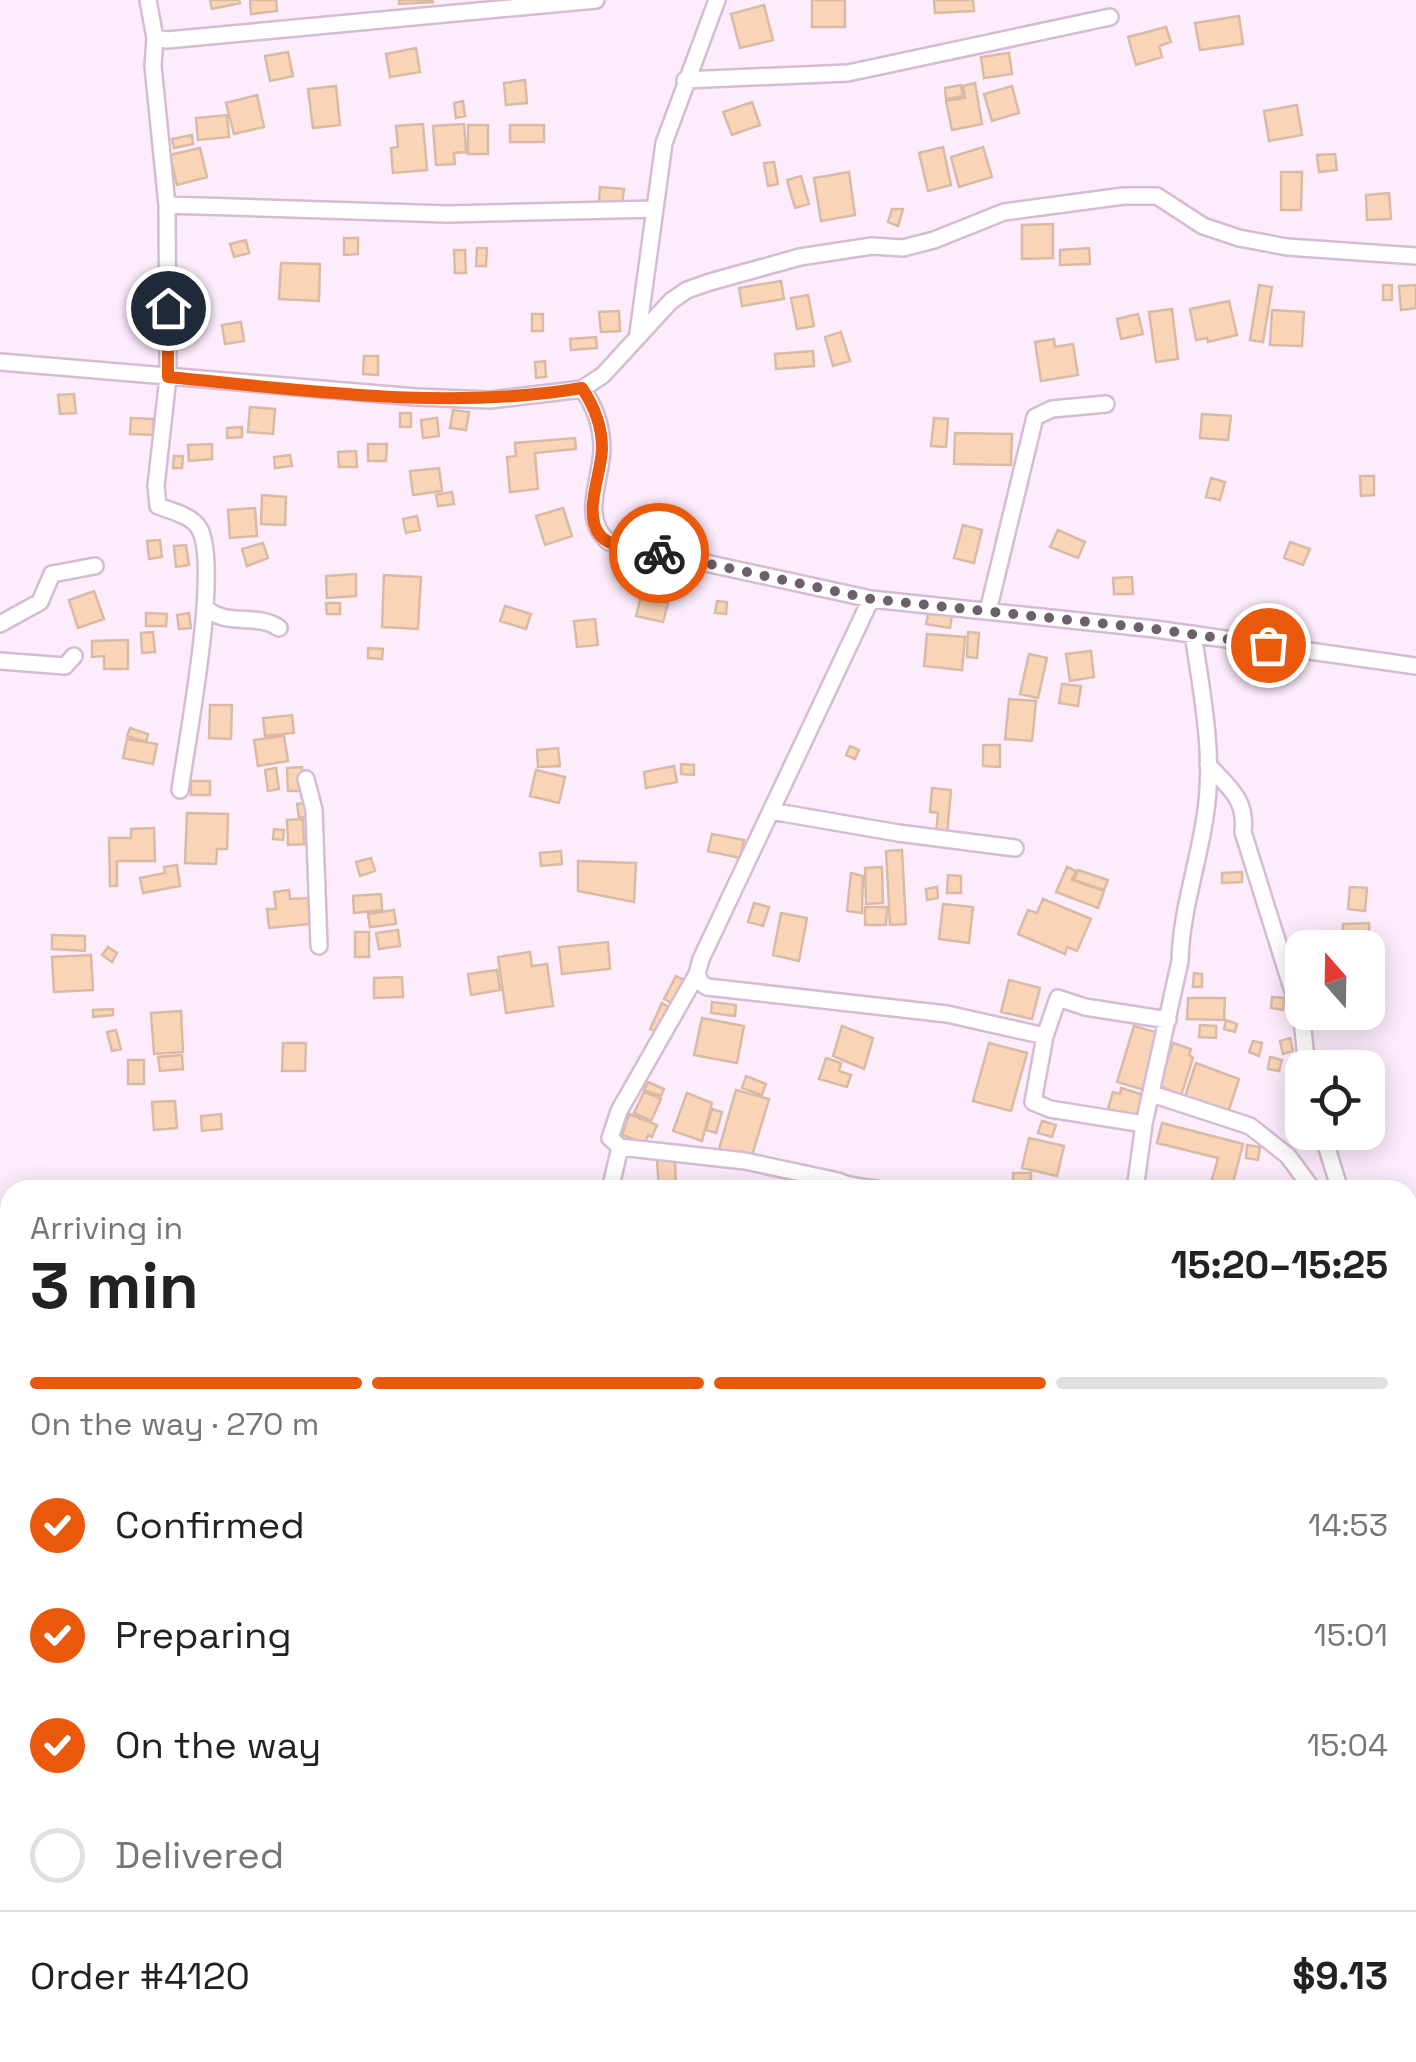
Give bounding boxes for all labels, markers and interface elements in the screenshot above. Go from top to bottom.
pin [126,266,211,351]
icon: home [141,281,196,336]
courier [609,503,709,603]
icon: bike [632,526,687,581]
pin [1226,603,1311,688]
icon: bag [1241,618,1296,673]
north arrow [1285,930,1385,1030]
map controls [1285,930,1385,1150]
button: locate [1285,1050,1385,1150]
text: Arriving in [30,1208,183,1248]
text: 15:20–15:25 [1171,1241,1388,1289]
text: 3 min [30,1244,199,1327]
text: On the way · 270 m [30,1404,319,1444]
icon: check [30,1498,85,1553]
text: Confirmed [115,1501,305,1549]
text: 14:53 [1308,1505,1388,1545]
icon: check [30,1608,85,1663]
text: Preparing [115,1611,292,1659]
text: 15:01 [1313,1615,1388,1655]
icon: check [30,1718,85,1773]
text: On the way [115,1721,321,1769]
text: 15:04 [1307,1725,1388,1765]
text: Delivered [115,1831,284,1879]
text: Order #4120 [30,1952,250,2000]
text: $9.13 [1292,1952,1388,2000]

